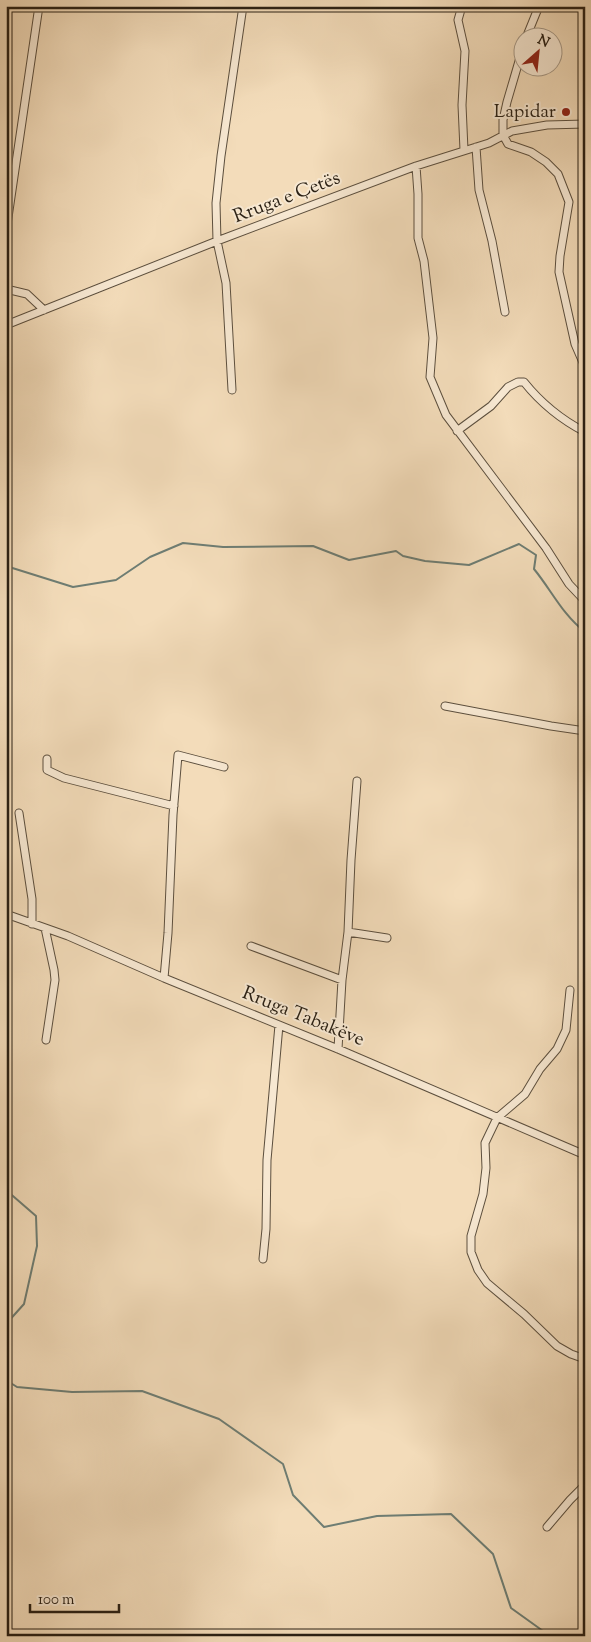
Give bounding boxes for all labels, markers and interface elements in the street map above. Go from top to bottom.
north arrow [514,28,564,78]
text: N [533,31,553,54]
place label: Lapidar [494,99,556,126]
marker: Lapidar [560,106,572,118]
street label: Rruga e Çetës [230,165,344,231]
street label: Rruga Tabakëve [238,980,368,1054]
scale bar [30,1582,119,1614]
text: 100 m [38,1590,75,1611]

